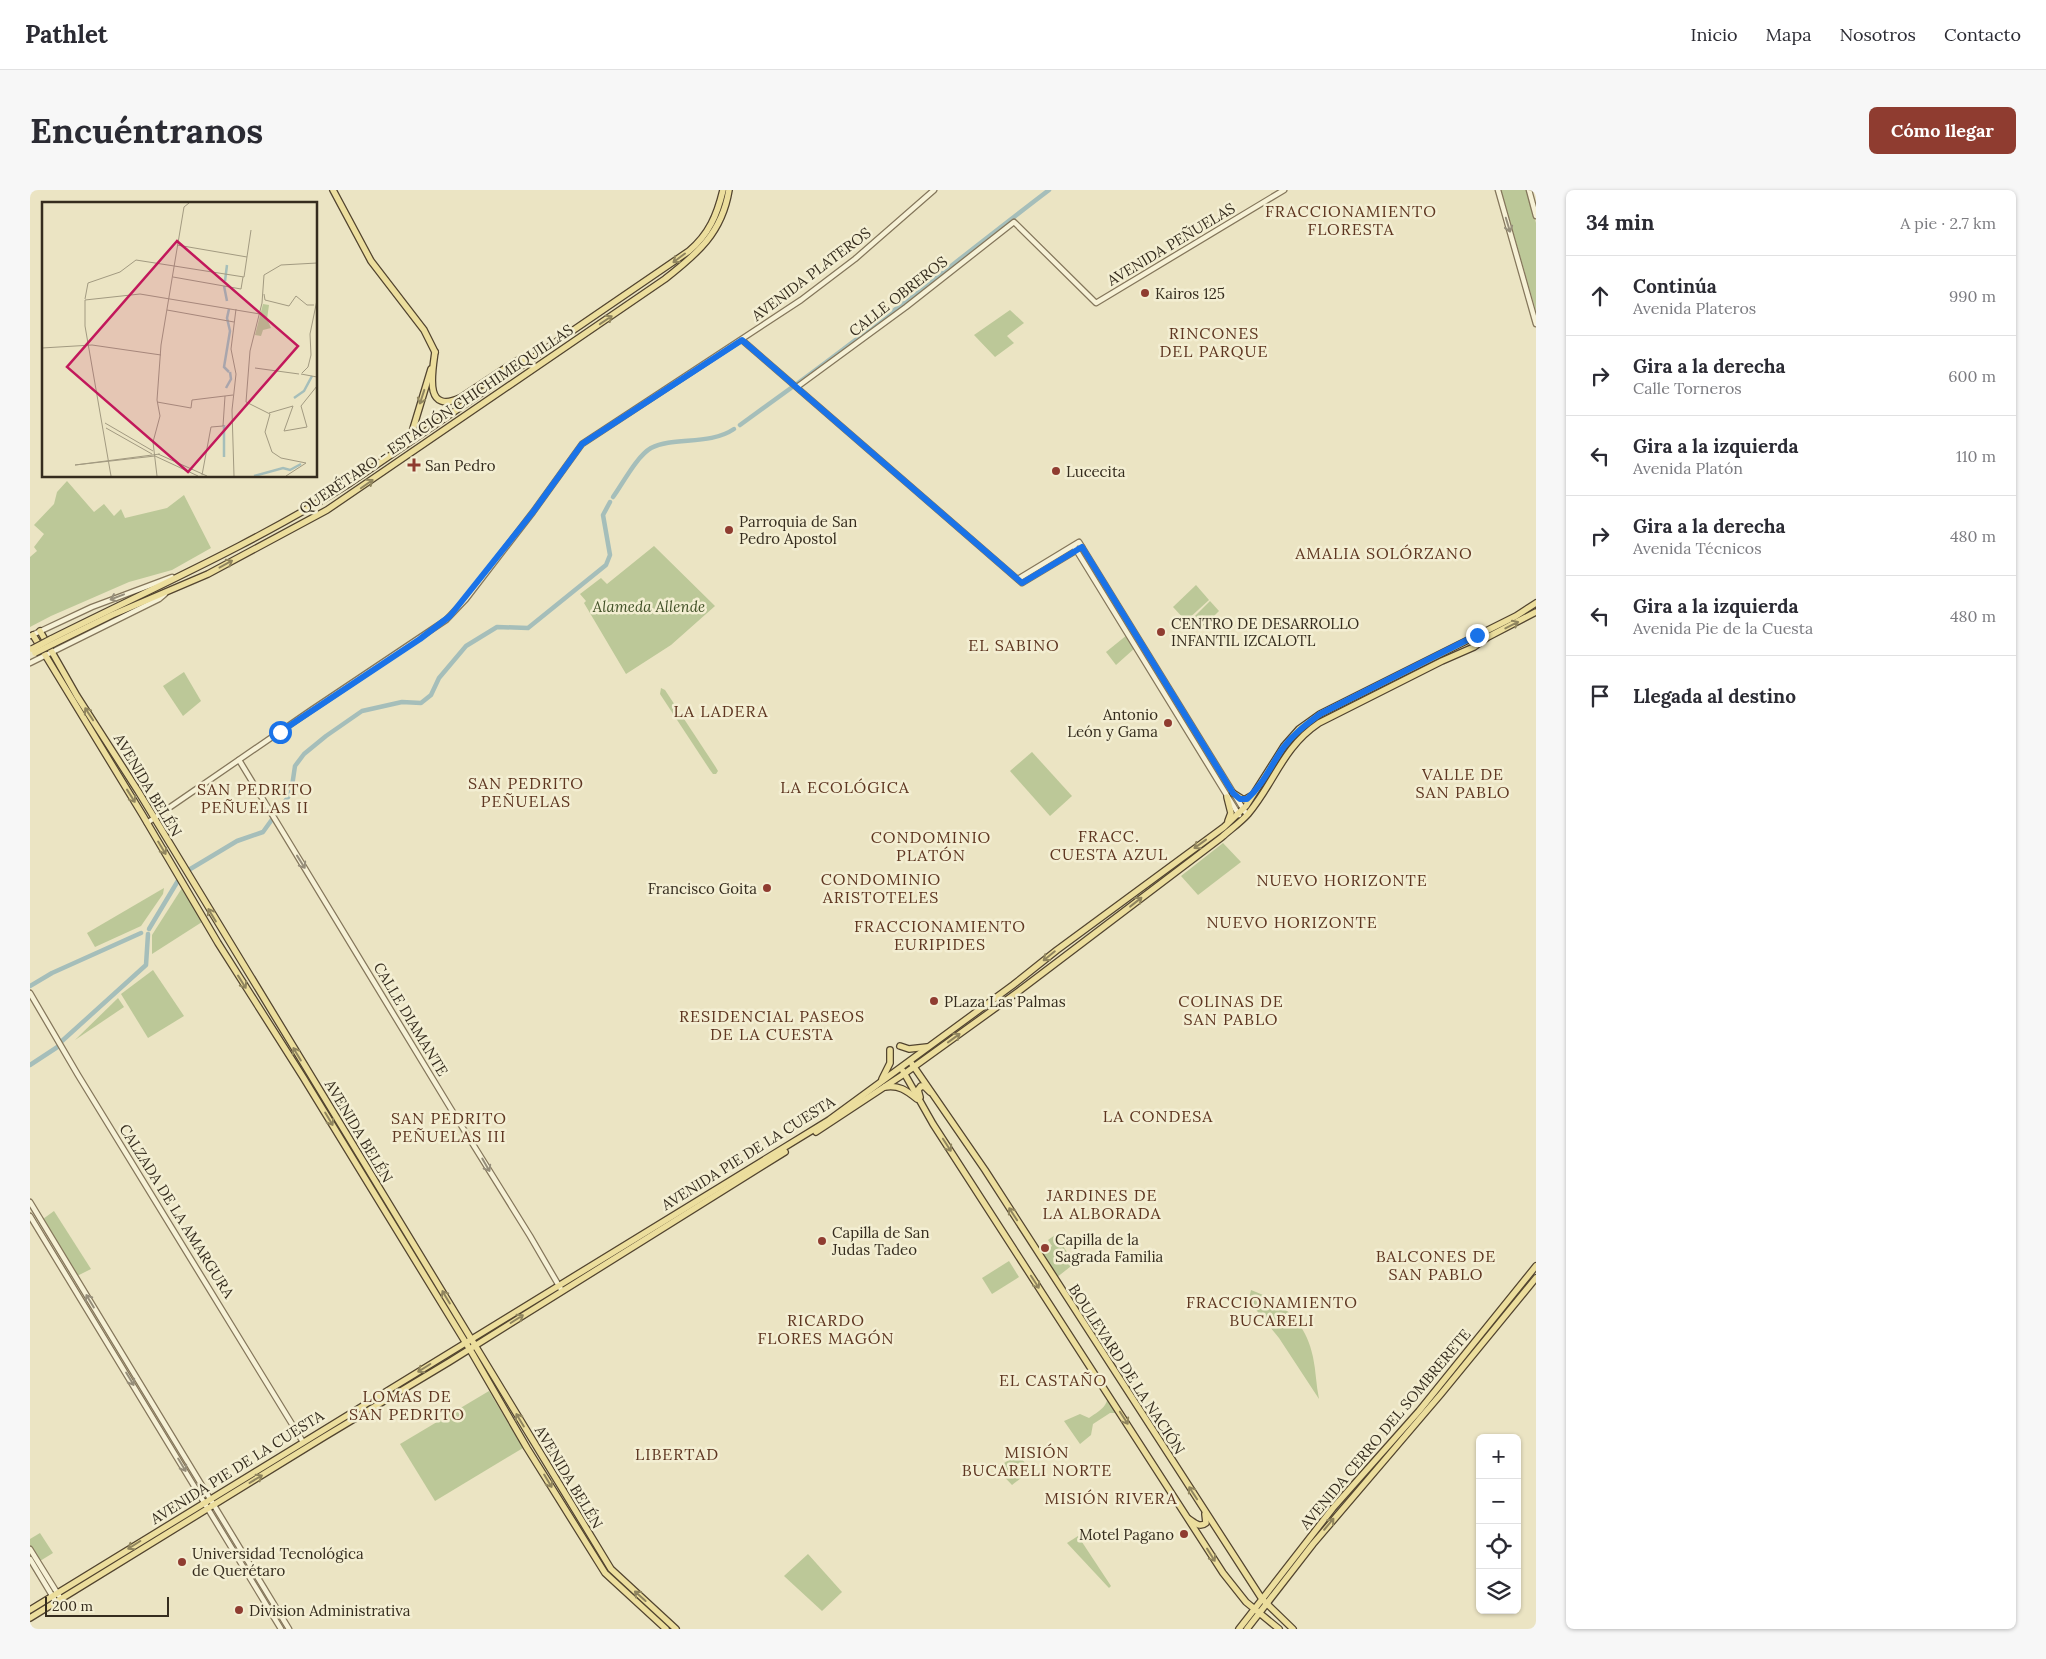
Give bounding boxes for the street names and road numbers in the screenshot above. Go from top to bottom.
street label: AVENIDA PEÑUELAS [1103,198,1238,290]
street label: AVENIDA PLATEROS [747,223,874,326]
street label: CALLE OBREROS [845,252,951,340]
street label: QUERÉTARO - ESTACIÓN CHICHIMEQUILLAS [295,320,577,518]
street label: AVENIDA BELÉN [109,729,186,840]
street label: CALLE DIAMANTE [370,959,452,1079]
street label: AVENIDA BELÉN [320,1075,397,1186]
street label: AVENIDA PIE DE LA CUESTA [657,1091,839,1215]
street label: CALZADA DE LA AMARGURA [115,1120,239,1302]
street label: BOULEVARD DE LA NACIÓN [1065,1280,1189,1458]
street label: AVENIDA CERRO DEL SOMBRERETE [1295,1325,1475,1534]
street label: AVENIDA PIE DE LA CUESTA [146,1405,328,1529]
street label: AVENIDA BELÉN [530,1421,607,1532]

